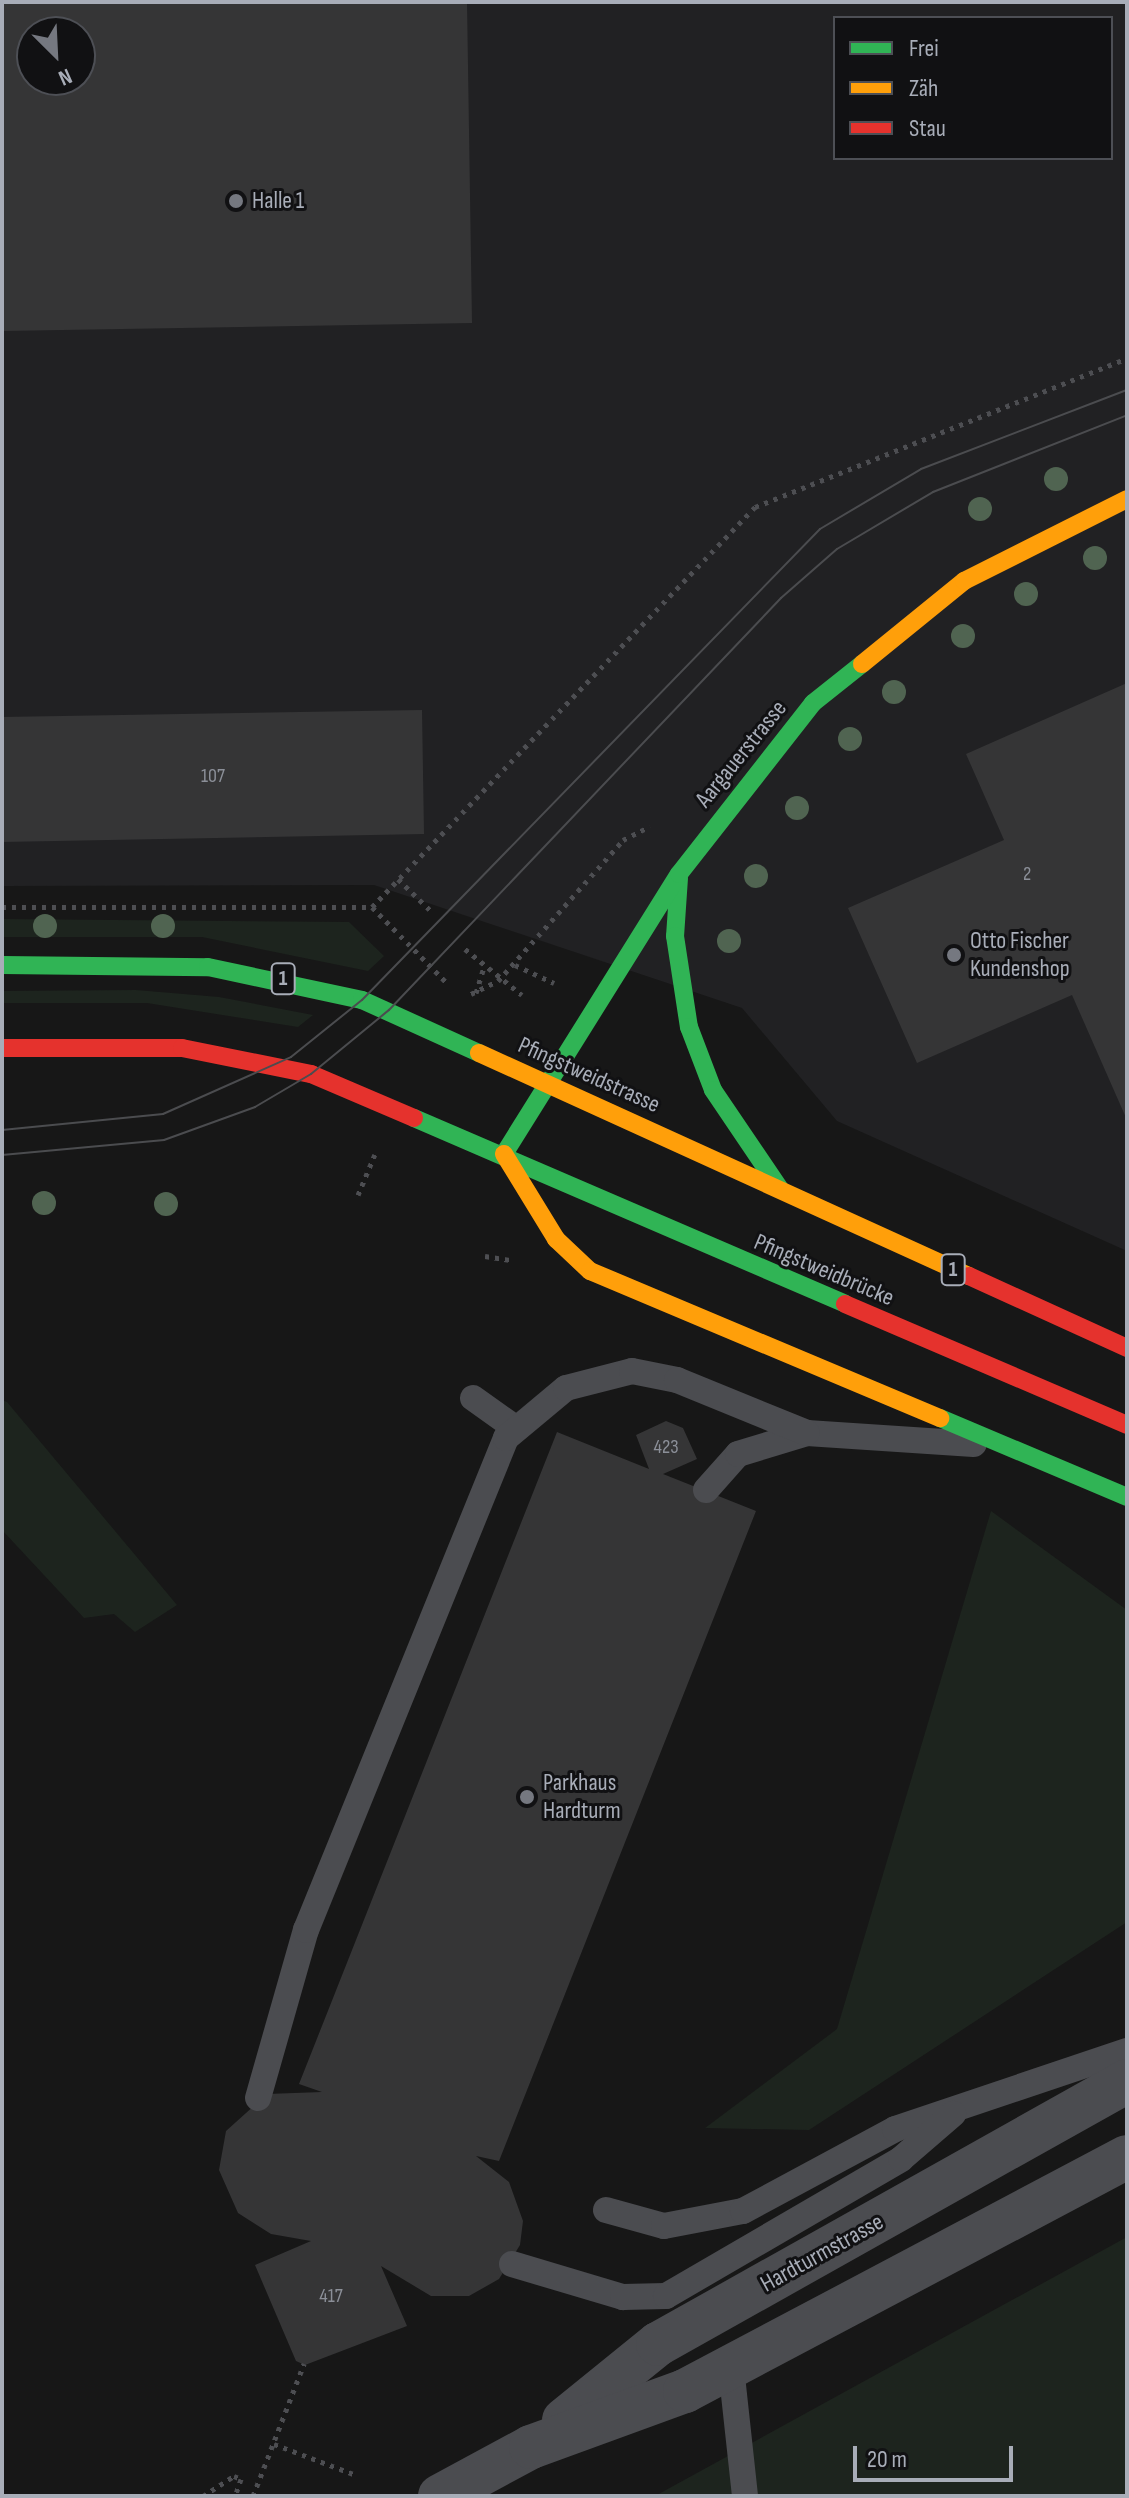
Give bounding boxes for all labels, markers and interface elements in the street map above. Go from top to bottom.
north arrow [16,16,96,96]
legend [833,16,1113,160]
text: Frei [909,34,939,63]
text: N [54,62,76,91]
text: Zäh [909,74,938,103]
text: Stau [909,114,946,143]
place label: Halle 1 [252,187,304,215]
marker: Halle 1 [227,192,245,210]
street label: Aargauerstrasse [689,695,793,813]
house number: 107 [201,764,225,788]
house number: 2 [1023,862,1031,886]
place label: Otto Fischer Kundenshop [970,927,1070,983]
marker: Otto Fischer Kundenshop [945,946,963,964]
road number: 1 [269,961,297,997]
street label: Pfingstweidstrasse [514,1031,664,1119]
street label: Pfingstweidbrücke [750,1228,898,1312]
road number: 1 [939,1252,967,1288]
house number: 423 [653,1435,679,1459]
place label: Parkhaus Hardturm [543,1769,621,1825]
marker: Parkhaus Hardturm [518,1788,536,1806]
street label: Hardturmstrasse [756,2207,888,2299]
house number: 417 [319,2284,343,2308]
scale bar [857,2430,1017,2480]
text: 20 m [867,2445,907,2474]

